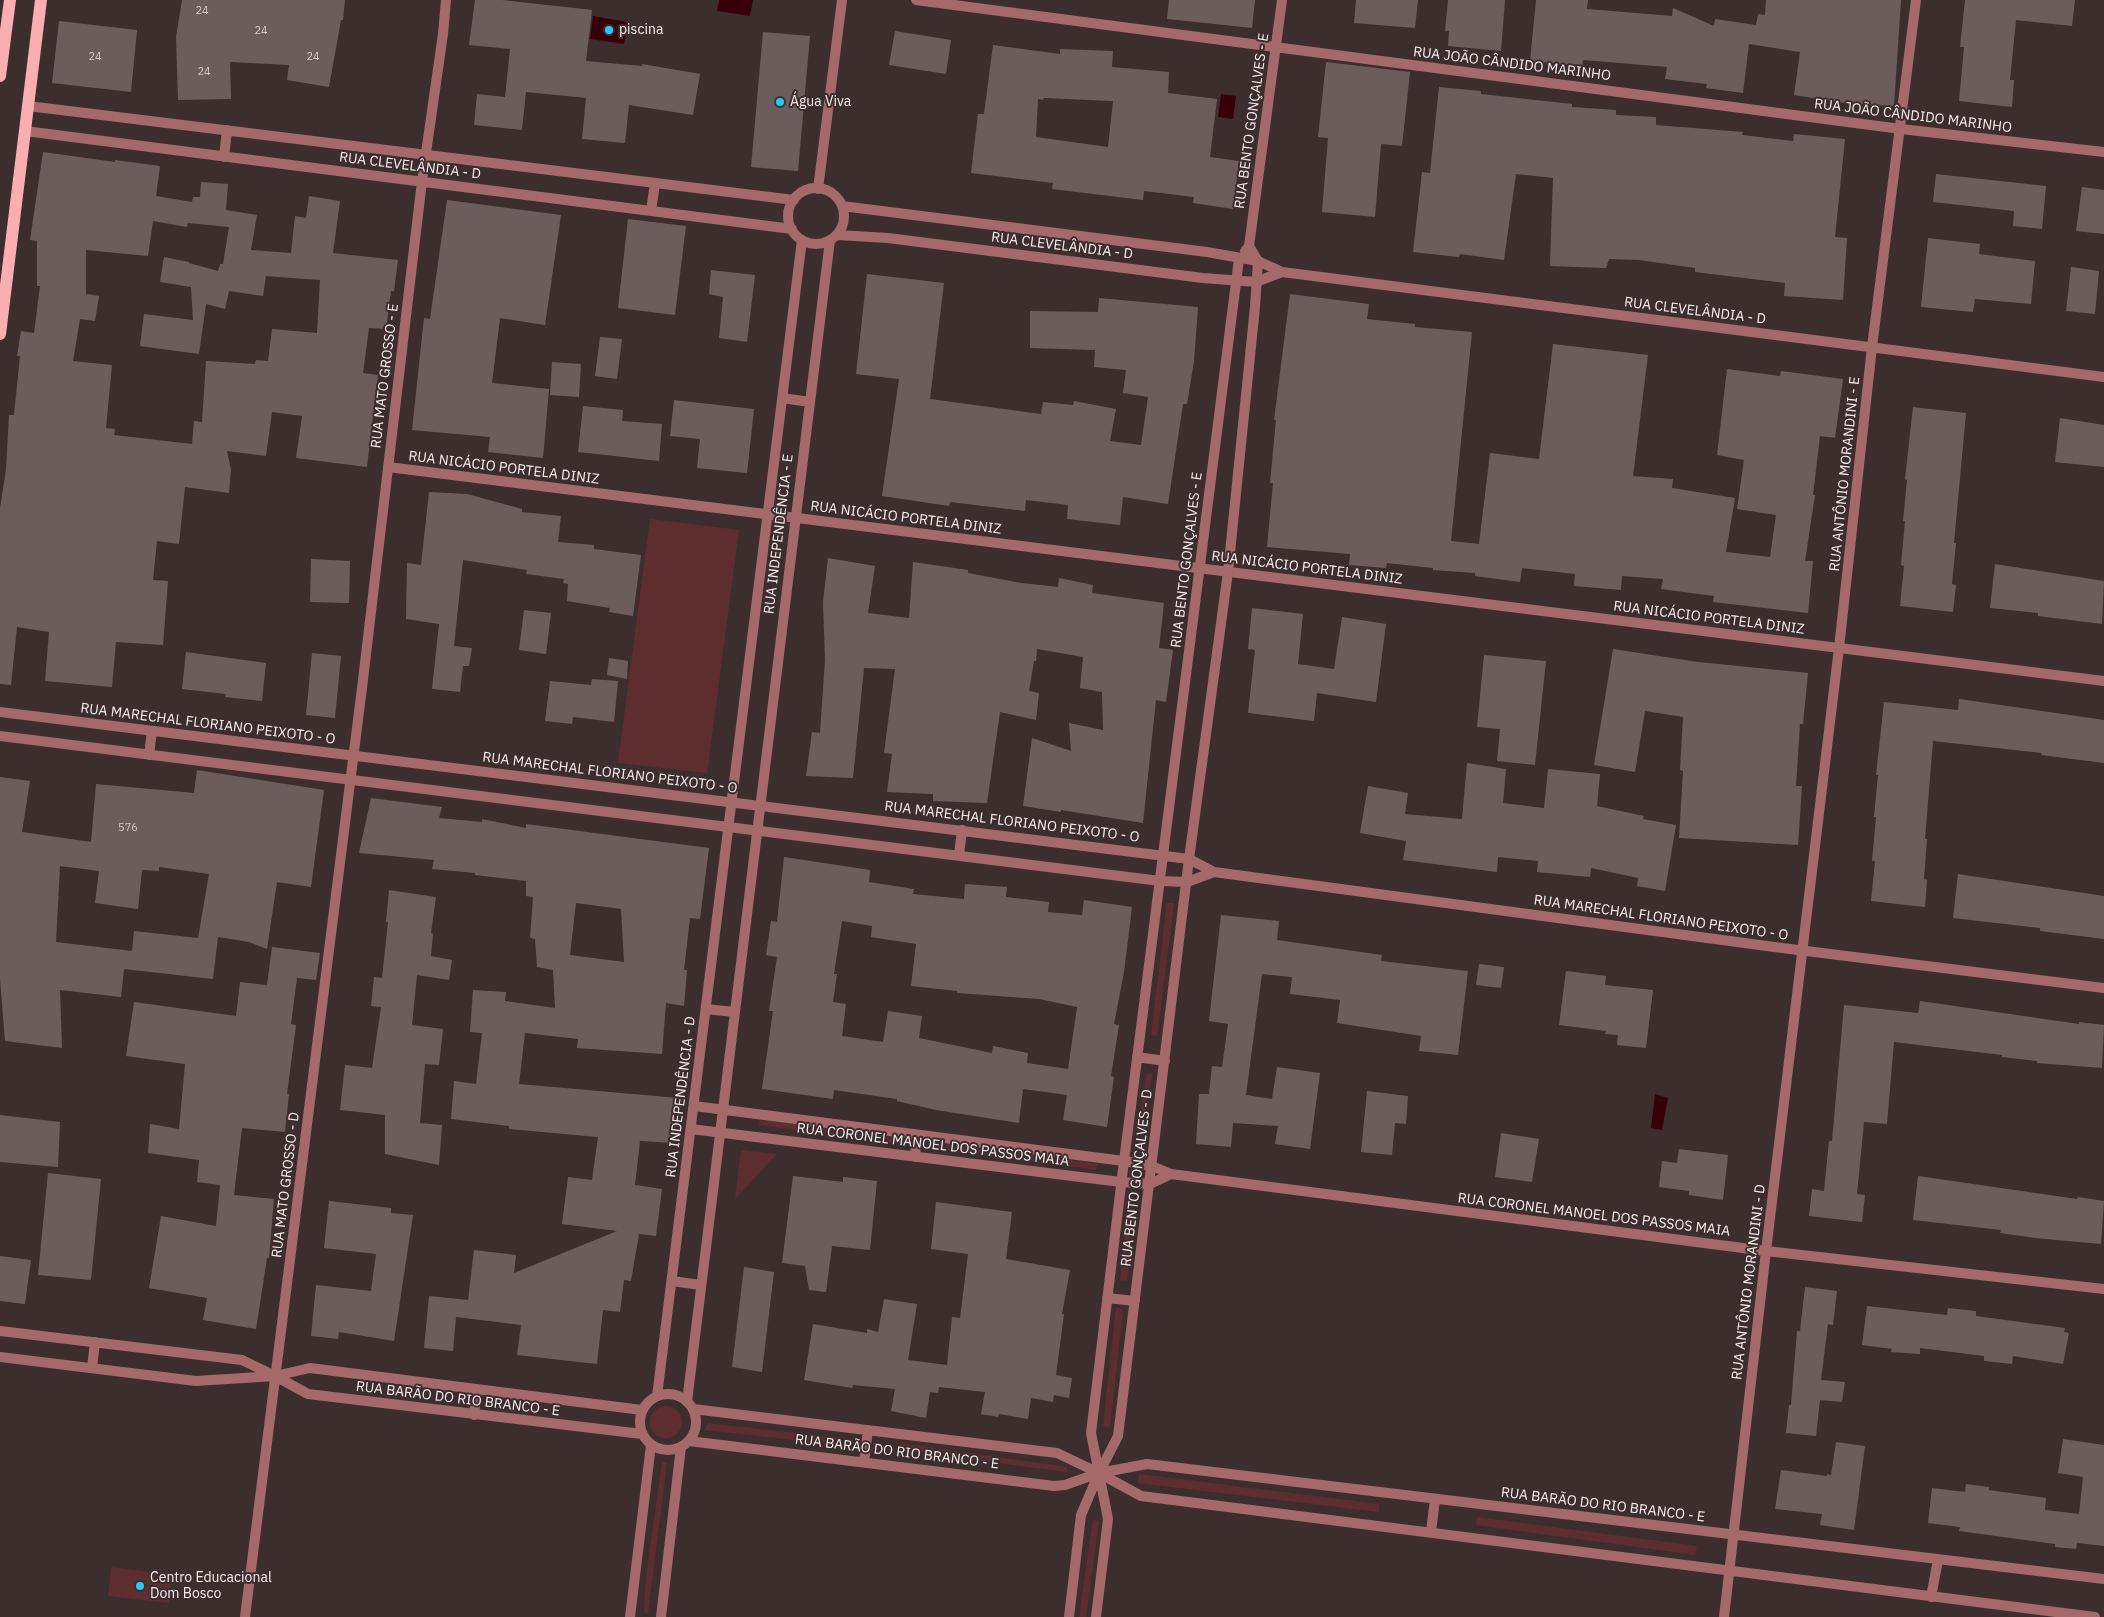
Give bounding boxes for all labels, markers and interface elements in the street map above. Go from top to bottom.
house number: 24 [195,4,209,18]
place label: piscina [619,22,663,38]
house number: 24 [254,24,268,38]
marker: piscina [603,24,615,36]
street label: RUA BENTO GONÇALVES - E [1231,32,1273,210]
street label: RUA JOÃO CÂNDIDO MARINHO [1412,44,1612,84]
house number: 24 [88,50,102,64]
house number: 24 [306,50,320,64]
house number: 24 [197,65,211,79]
place label: Água Viva [790,94,851,110]
marker: Água Viva [774,96,786,108]
street label: RUA JOÃO CÂNDIDO MARINHO [1813,96,2013,136]
street label: RUA CLEVELÂNDIA - D [338,149,482,183]
street label: RUA CLEVELÂNDIA - D [990,229,1134,263]
street label: RUA CLEVELÂNDIA - D [1623,294,1767,328]
street label: RUA MATO GROSSO - E [368,303,402,449]
street label: RUA ANTÔNIO MORANDINI - E [1826,376,1864,572]
street label: RUA NICÁCIO PORTELA DINIZ [408,448,600,488]
street label: RUA INDEPENDÊNCIA - E [761,453,797,615]
street label: RUA BENTO GONÇALVES - E [1168,471,1206,649]
street label: RUA NICÁCIO PORTELA DINIZ [810,498,1002,538]
street label: RUA NICÁCIO PORTELA DINIZ [1211,548,1403,588]
street label: RUA NICÁCIO PORTELA DINIZ [1613,598,1805,638]
street label: RUA MARECHAL FLORIANO PEIXOTO - O [80,700,336,748]
street label: RUA MARECHAL FLORIANO PEIXOTO - O [482,749,738,797]
street label: RUA MARECHAL FLORIANO PEIXOTO - O [884,798,1140,846]
house number: 576 [118,821,138,835]
street label: RUA MARECHAL FLORIANO PEIXOTO - O [1533,892,1789,944]
street label: RUA INDEPENDÊNCIA - D [663,1015,699,1179]
street label: RUA BENTO GONÇALVES - D [1118,1088,1156,1268]
street label: RUA MATO GROSSO - D [269,1111,303,1259]
street label: RUA CORONEL MANOEL DOS PASSOS MAIA [796,1120,1070,1170]
street label: RUA ANTÔNIO MORANDINI - D [1729,1183,1769,1381]
street label: RUA CORONEL MANOEL DOS PASSOS MAIA [1457,1190,1731,1240]
street label: RUA BARÃO DO RIO BRANCO - E [355,1378,561,1420]
street label: RUA BARÃO DO RIO BRANCO - E [794,1431,1000,1473]
street label: RUA BARÃO DO RIO BRANCO - E [1500,1484,1706,1526]
place label: Centro Educacional Dom Bosco [150,1570,272,1602]
marker: Centro Educacional Dom Bosco [134,1580,146,1592]

